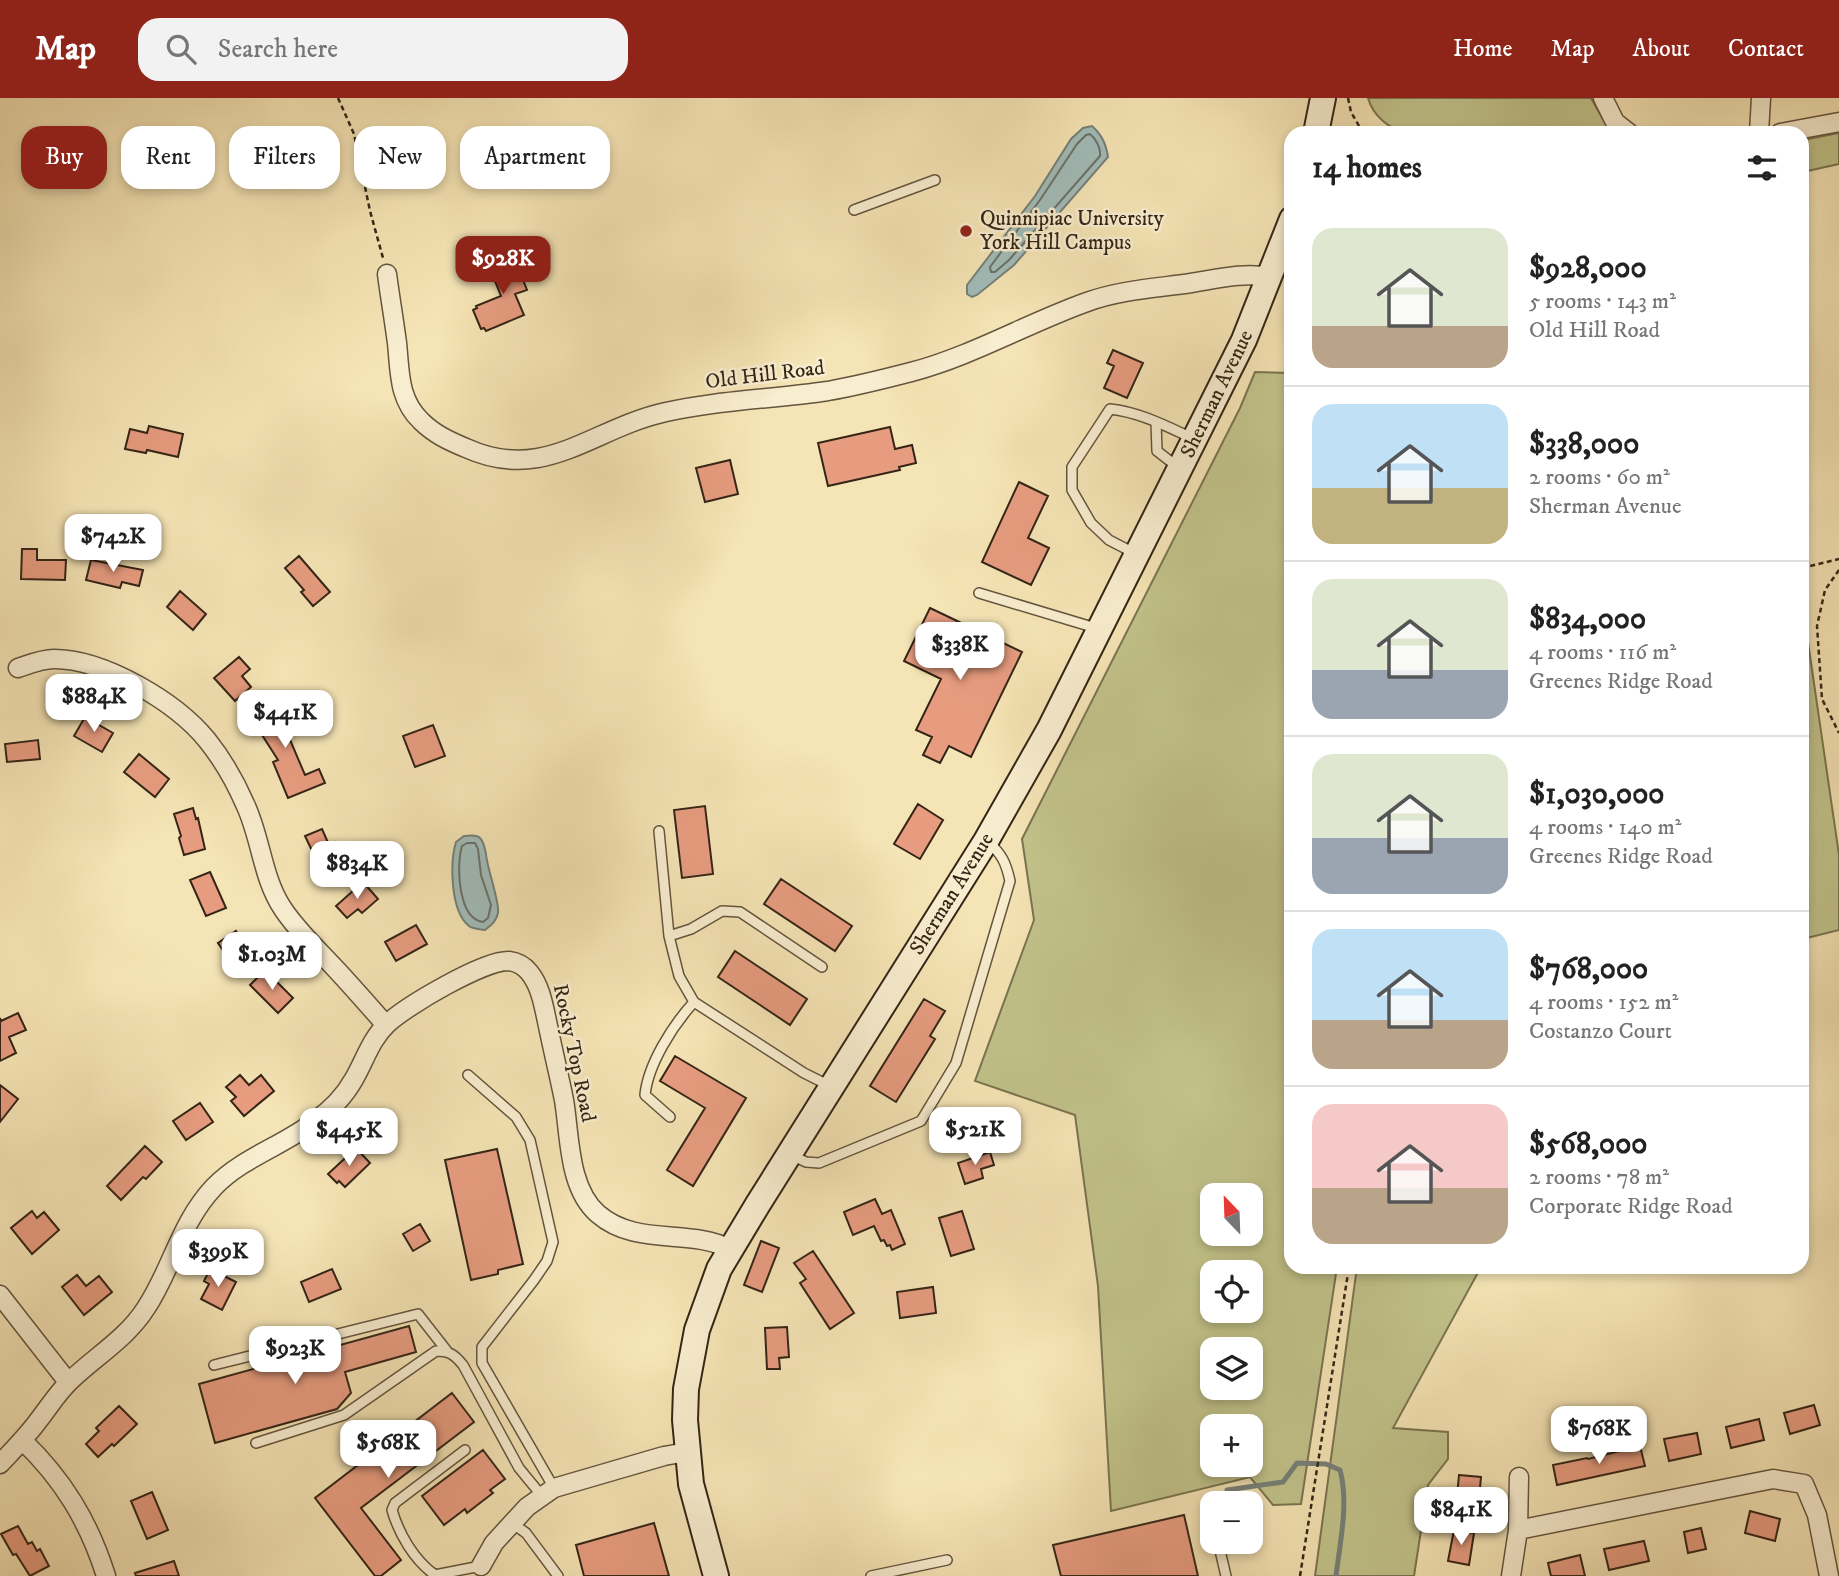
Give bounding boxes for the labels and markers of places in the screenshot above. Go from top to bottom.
place label: Quinnipiac University York Hill Campus [980,206,1165,256]
marker: Quinnipiac University York Hill Campus [958,223,974,239]
pin: $928K [454,236,552,296]
pin: $742K [64,514,162,574]
pin: $338K [911,622,1009,682]
pin: $884K [45,674,143,734]
pin: $441K [236,690,334,750]
pin: $834K [308,842,406,901]
pin: $1.03M [215,932,329,992]
pin: $445K [300,1108,398,1168]
pin: $521K [926,1108,1024,1167]
pin: $399K [169,1230,267,1289]
pin: $923K [246,1326,344,1386]
pin: $768K [1550,1406,1648,1466]
pin: $568K [339,1420,437,1480]
pin: $841K [1412,1488,1510,1547]

